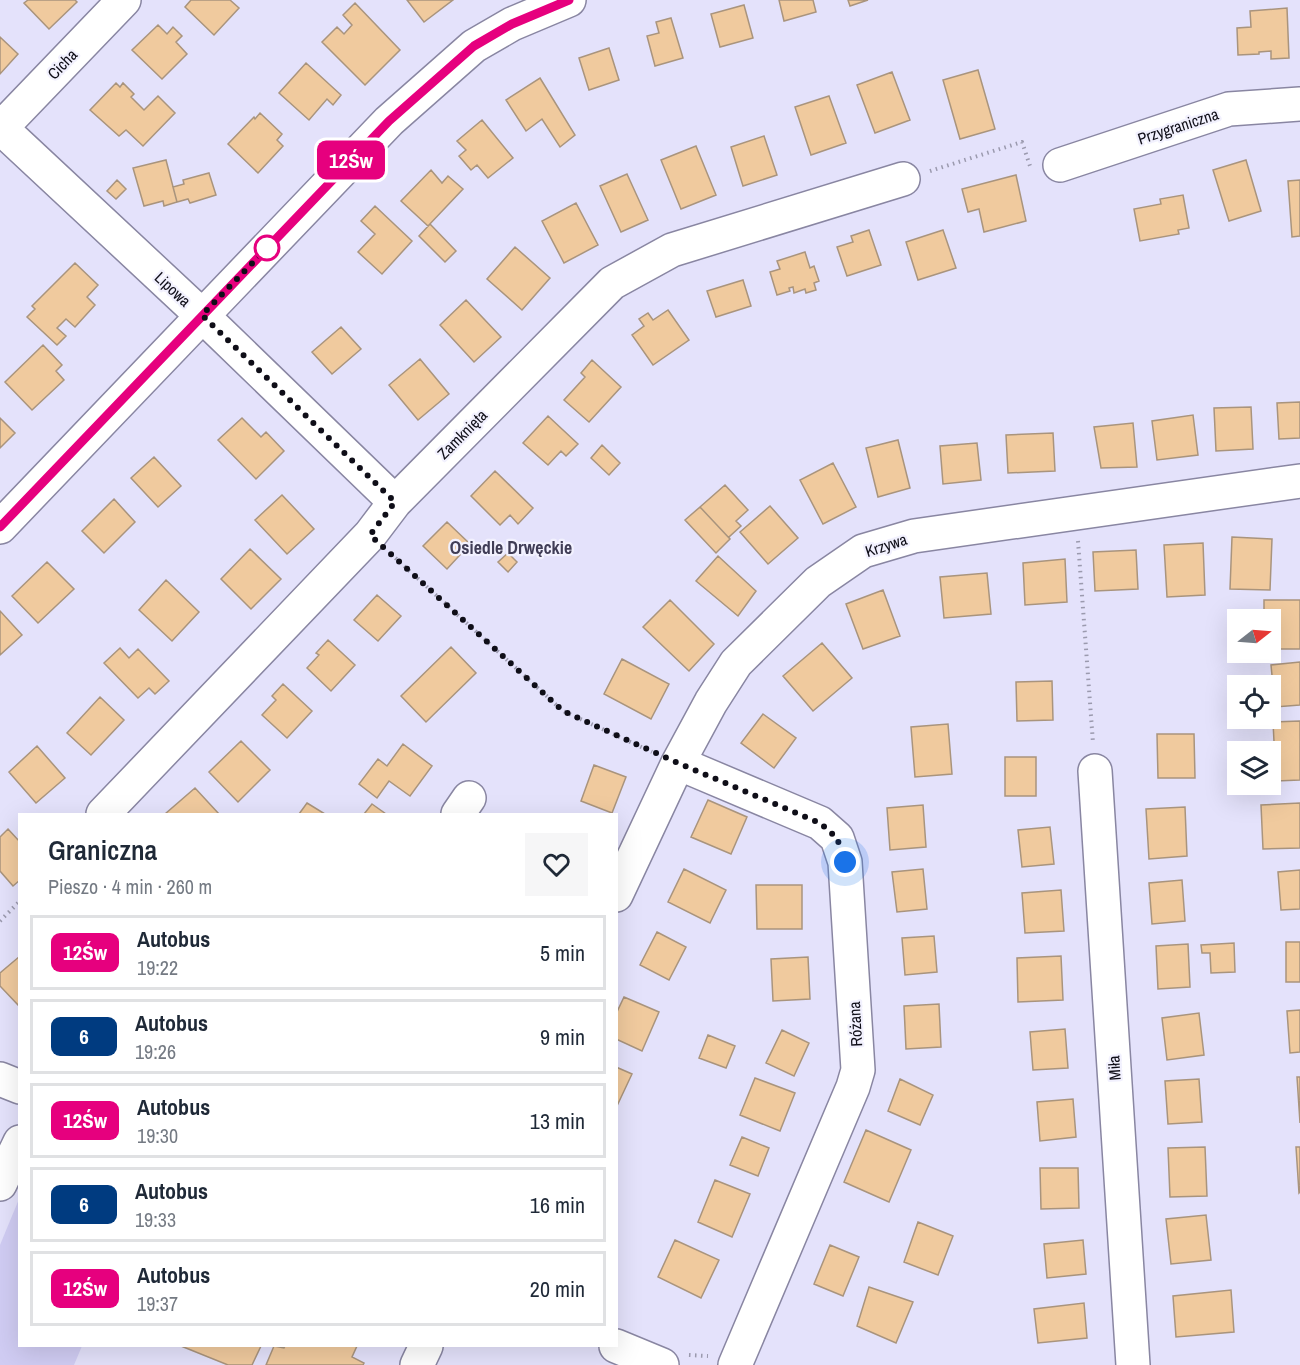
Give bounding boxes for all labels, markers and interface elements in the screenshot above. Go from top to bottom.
street label: Cicha [42,44,82,84]
street label: Przygraniczna [1135,102,1222,149]
line badge: 12Św [309,140,393,180]
text: 12Św [329,146,373,175]
unlabelled marker [254,235,280,261]
street label: Lipowa [150,267,196,312]
street label: Zamknięta [432,404,492,464]
street label: Krzywa [862,528,911,562]
district label: Osiedle Drwęckie [450,535,572,560]
north arrow [1227,609,1281,663]
map controls [1227,609,1281,795]
button: locate [1227,675,1281,729]
button: layers [1227,741,1281,795]
text: Graniczna [48,831,157,869]
button: heart [525,833,588,896]
your location [830,847,860,877]
text: Pieszo · 4 min · 260 m [48,873,212,900]
text: Autobus [137,924,210,954]
text: 12Św [63,938,107,967]
text: 5 min [540,938,585,968]
text: 19:22 [137,954,178,981]
street label: Różana [843,1000,867,1047]
text: Autobus [135,1008,208,1038]
text: 6 [79,1022,89,1051]
text: 9 min [540,1022,585,1052]
text: 19:26 [135,1038,176,1065]
street label: Miła [1102,1054,1126,1081]
text: Autobus [137,1092,210,1122]
text: 12Św [63,1106,107,1135]
text: 13 min [530,1106,585,1136]
text: 19:30 [137,1122,178,1149]
text: Autobus [135,1176,208,1206]
text: 6 [79,1190,89,1219]
text: 16 min [530,1190,585,1220]
text: 19:33 [135,1206,176,1233]
text: Autobus [137,1260,210,1290]
text: 12Św [63,1274,107,1303]
text: 20 min [530,1274,585,1304]
text: 19:37 [137,1290,178,1317]

